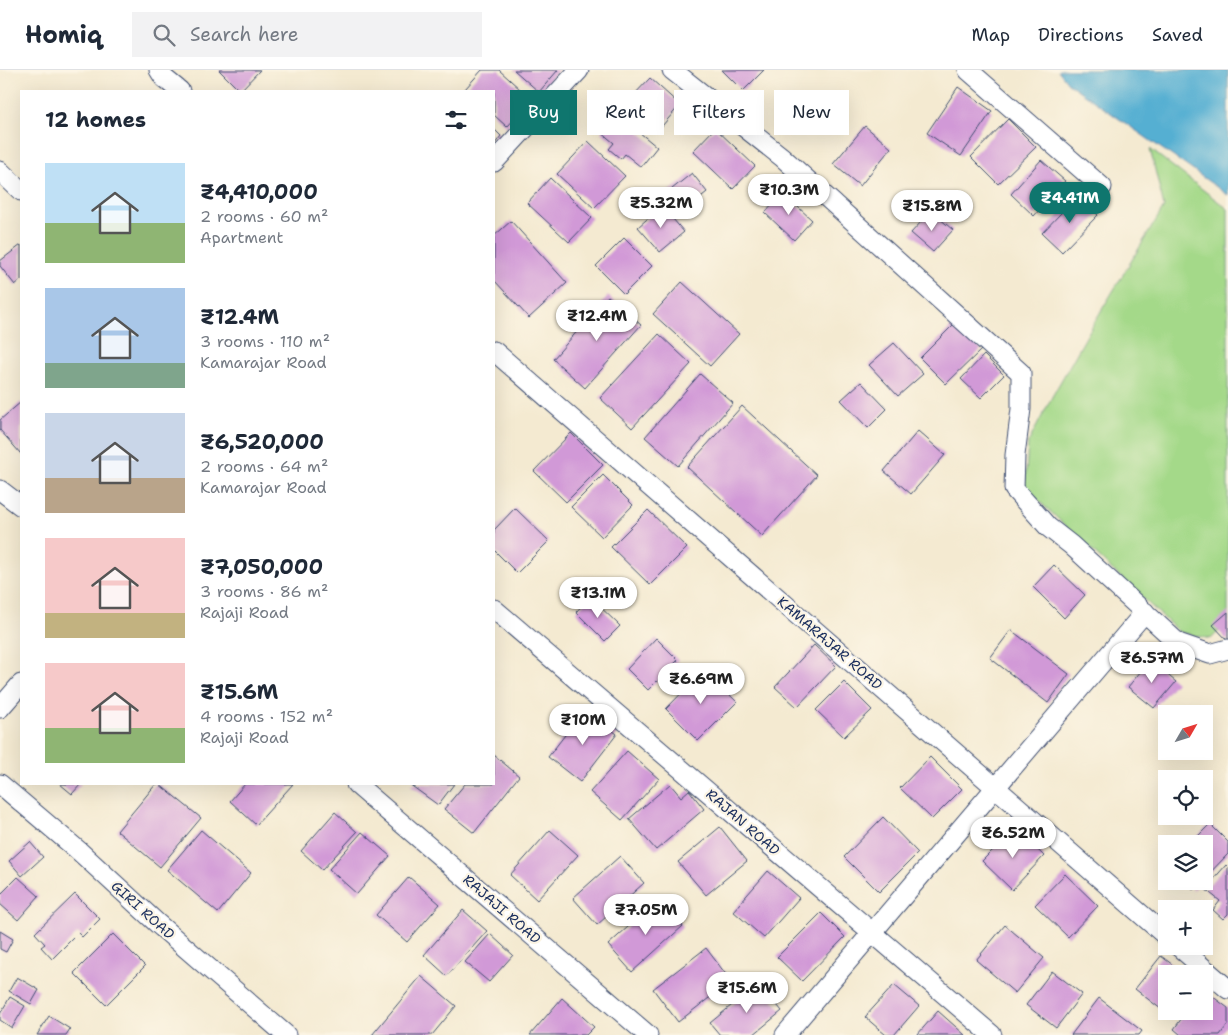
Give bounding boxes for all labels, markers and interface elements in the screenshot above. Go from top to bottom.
search box [132,12,482,57]
text: Homiq [25,19,102,51]
icon: search [150,21,178,49]
text: Search here [190,22,299,47]
text: Map [972,23,1010,47]
text: Directions [1038,23,1124,47]
text: Saved [1152,23,1203,47]
chip: Buy [510,90,577,135]
chip: Rent [587,90,664,135]
chip: Filters [674,90,764,135]
chip: New [774,90,849,135]
text: 12 homes [45,106,146,134]
icon: filters [442,106,470,134]
pin: ₹10.3M [748,174,830,216]
text: ₹4,410,000 [200,178,318,206]
text: ₹10.3M [759,179,819,200]
pin: ₹4.41M [1029,182,1111,224]
icon: home [85,183,145,243]
pin: ₹5.32M [620,186,702,229]
text: ₹4.41M [1040,187,1100,208]
pin: ₹15.8M [891,190,973,232]
text: ₹5.32M [629,192,693,213]
text: ₹15.8M [902,195,962,216]
text: 2 rooms · 60 m² [200,206,328,227]
text: Apartment [200,227,283,248]
pin: ₹12.4M [556,300,638,342]
text: ₹12.4M [200,303,279,331]
text: ₹12.4M [567,305,627,326]
icon: home [85,308,145,368]
text: 3 rooms · 110 m² [200,331,330,352]
text: Kamarajar Road [200,352,327,373]
text: ₹6,520,000 [200,428,324,456]
icon: home [85,433,145,493]
text: 2 rooms · 64 m² [200,456,328,477]
text: Kamarajar Road [200,477,327,498]
text: ₹7,050,000 [200,553,323,581]
icon: home [85,558,145,618]
pin: ₹13.1M [557,576,639,619]
text: 3 rooms · 86 m² [200,581,328,602]
text: ₹13.1M [570,582,626,603]
street label: KAMARAJAR ROAD [774,592,886,694]
text: Rajaji Road [200,602,289,623]
pin: ₹6.57M [1111,642,1193,684]
text: ₹6.57M [1120,647,1184,668]
pin: ₹6.69M [660,662,742,705]
text: ₹6.69M [669,668,733,689]
text: ₹15.6M [200,678,278,706]
icon: home [85,683,145,743]
pin: ₹10M [553,704,613,746]
north arrow [1158,705,1212,760]
map controls [1158,705,1213,1020]
text: 4 rooms · 152 m² [200,706,333,727]
text: ₹10M [560,709,606,730]
text: Rajaji Road [200,727,289,748]
button: locate [1158,770,1213,825]
street label: RAJAN ROAD [702,785,784,859]
pin: ₹6.52M [972,816,1054,859]
text: ₹6.52M [981,822,1045,843]
button: layers [1158,835,1213,890]
street label: RAJAJI ROAD [459,870,545,948]
street label: GIRI ROAD [108,877,178,943]
pin: ₹7.05M [605,894,687,936]
text: ₹7.05M [615,899,677,920]
button: + [1158,900,1213,955]
button: − [1158,965,1213,1020]
pin: ₹15.6M [706,972,788,1014]
text: ₹15.6M [717,977,777,998]

